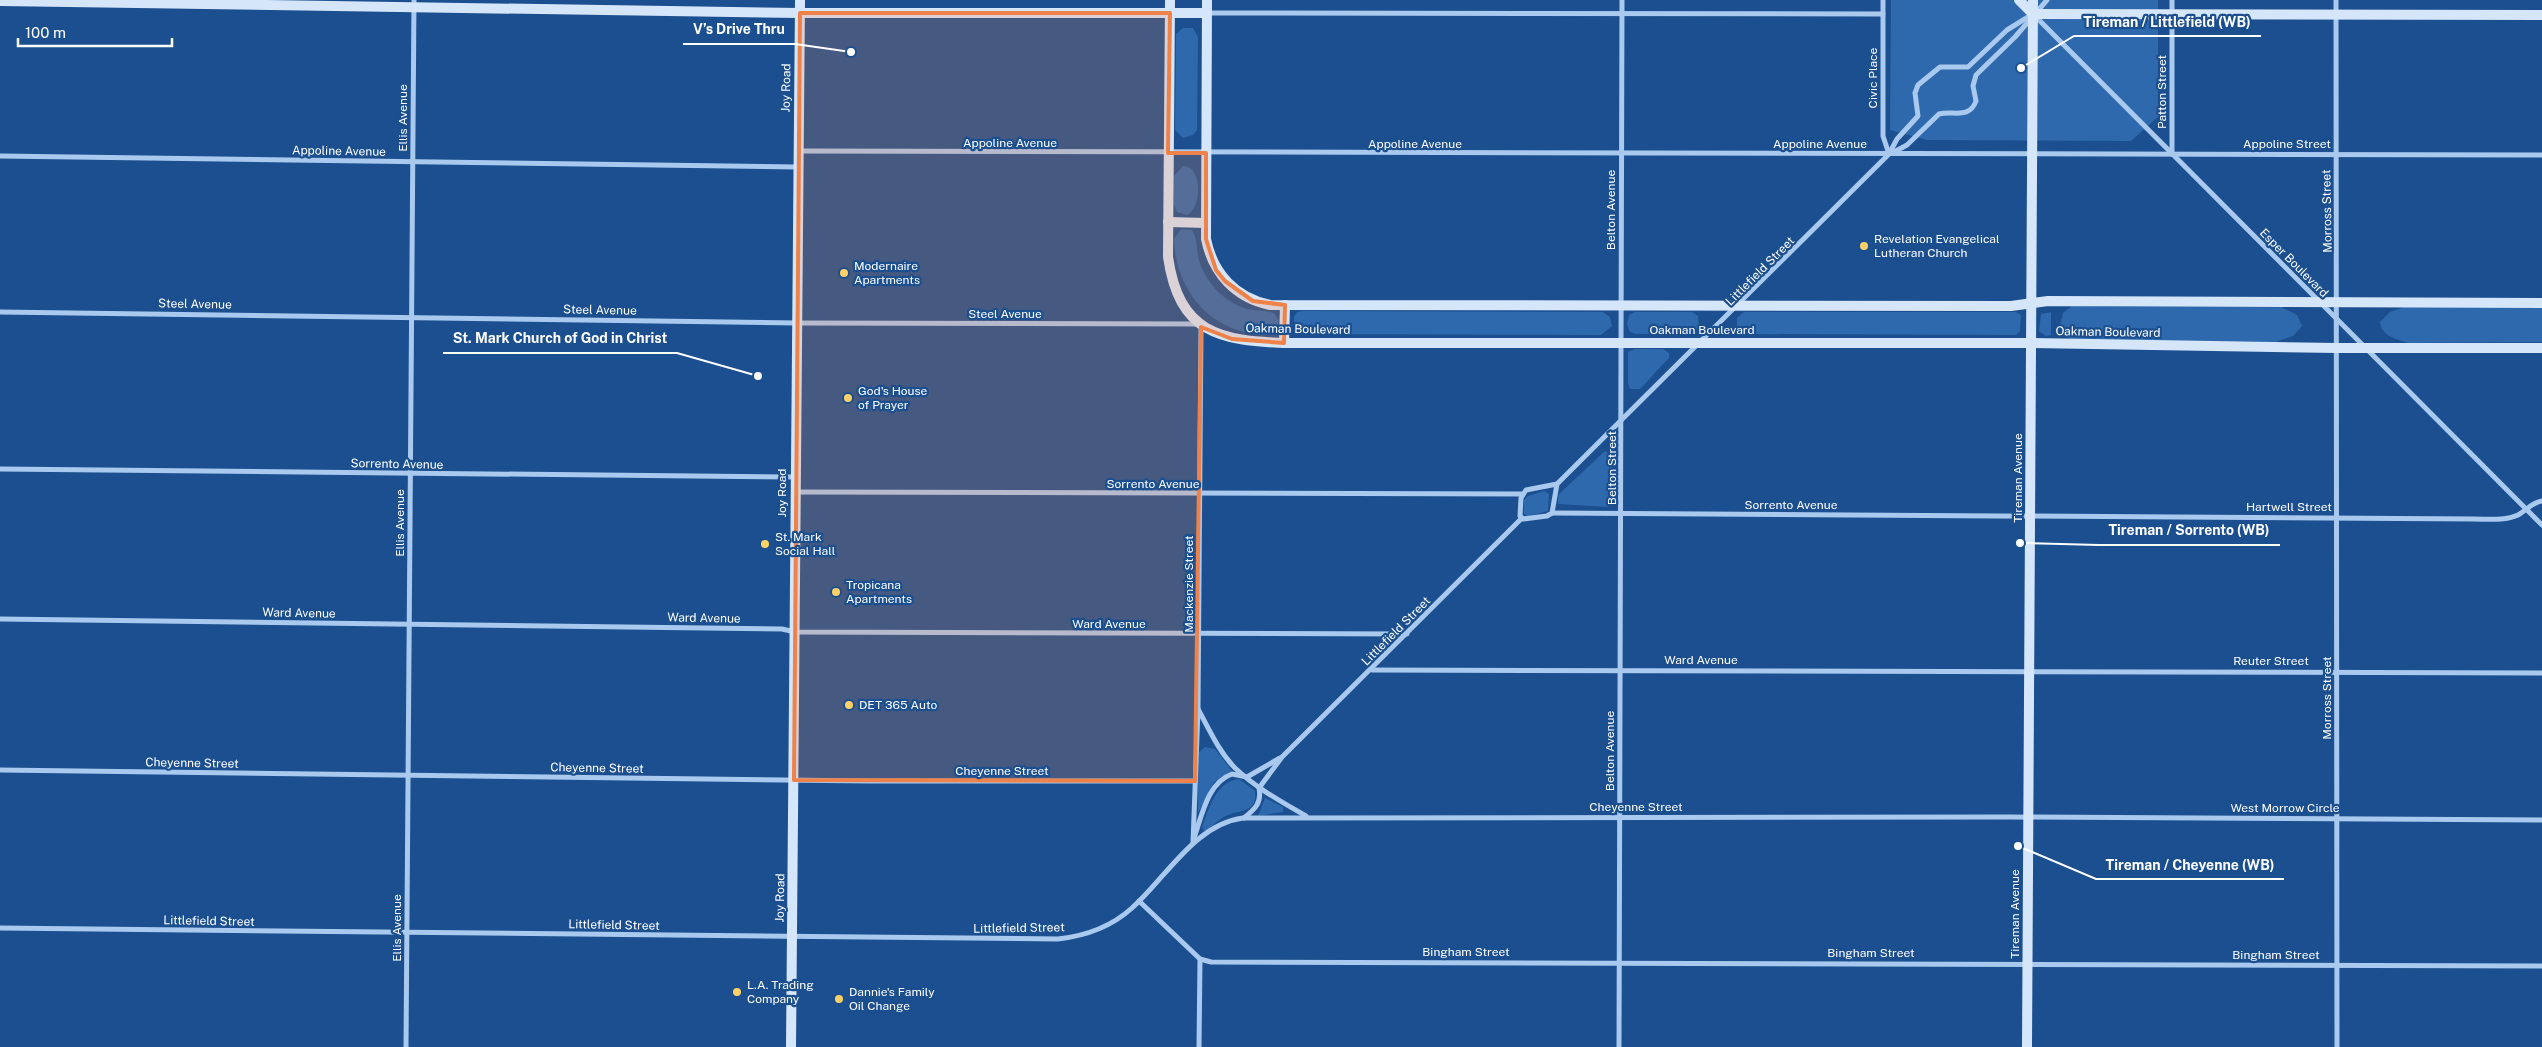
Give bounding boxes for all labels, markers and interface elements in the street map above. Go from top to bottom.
callout: Tireman / Littlefield (WB) [2074,7,2261,36]
text: Tireman / Littlefield (WB) [2083,14,2251,30]
scale bar [18,15,171,47]
callout: V’s Drive Thru [683,15,795,44]
text: V’s Drive Thru [693,21,785,37]
text: 100 m [25,24,66,41]
street label: Civic Place [1866,47,1880,108]
street label: Patton Street [2155,55,2169,129]
street label: Joy Road [779,63,793,113]
street label: Ellis Avenue [396,84,410,152]
street label: Appoline Avenue [963,136,1057,150]
street label: Appoline Avenue [1368,137,1462,151]
street label: Appoline Avenue [1773,137,1867,151]
street label: Appoline Street [2243,137,2331,151]
street label: Appoline Avenue [292,143,386,159]
street label: Morross Street [2319,169,2335,253]
street label: Belton Avenue [1604,170,1618,250]
street label: Esper Boulevard [2257,226,2331,300]
place label: Revelation Evangelical Lutheran Church [1874,232,2000,260]
street label: Littlefield Street [1723,233,1798,308]
marker: Revelation Evangelical Lutheran Church [1858,240,1870,252]
place label: Modernaire Apartments [854,259,920,287]
marker: Modernaire Apartments [838,267,850,279]
street label: Steel Avenue [158,296,232,312]
street label: Steel Avenue [563,302,637,318]
street label: Steel Avenue [968,307,1042,321]
street label: Oakman Boulevard [1245,321,1351,337]
street label: Oakman Boulevard [1649,323,1755,337]
callout: St. Mark Church of God in Christ [443,324,677,353]
street label: Oakman Boulevard [2055,324,2161,340]
text: St. Mark Church of God in Christ [453,330,667,346]
place label: God's House of Prayer [858,384,928,412]
marker: God's House of Prayer [842,392,854,404]
street label: Belton Street [1605,431,1619,505]
street label: Tireman Avenue [2011,433,2025,523]
street label: Sorrento Avenue [350,456,444,472]
street label: Joy Road [775,468,789,518]
street label: Sorrento Avenue [1107,477,1200,491]
street label: Ellis Avenue [393,489,407,557]
street label: Sorrento Avenue [1745,498,1838,512]
street label: Hartwell Street [2246,500,2332,514]
callout: Tireman / Sorrento (WB) [2099,516,2280,545]
text: Tireman / Sorrento (WB) [2108,522,2270,538]
place label: St. Mark Social Hall [775,530,836,558]
street label: Mackenzie Street [1182,535,1196,633]
marker: St. Mark Social Hall [759,538,771,550]
place label: Tropicana Apartments [846,578,912,606]
marker: Tropicana Apartments [830,586,842,598]
street label: Littlefield Street [1359,593,1434,668]
street label: Ward Avenue [262,605,336,621]
street label: Ward Avenue [667,610,741,626]
street label: Ward Avenue [1072,617,1146,631]
street label: Ward Avenue [1664,653,1738,667]
street label: Reuter Street [2233,654,2309,668]
street label: Morross Street [2320,656,2334,740]
place label: DET 365 Auto [859,698,937,712]
marker: DET 365 Auto [843,699,855,711]
street label: Belton Avenue [1603,711,1617,791]
street label: Cheyenne Street [145,755,239,771]
street label: Cheyenne Street [550,760,644,776]
street label: Cheyenne Street [955,764,1049,778]
street label: Cheyenne Street [1589,800,1683,814]
street label: West Morrow Circle [2230,801,2340,815]
callout: Tireman / Cheyenne (WB) [2096,850,2284,879]
text: Tireman / Cheyenne (WB) [2106,857,2274,873]
street label: Tireman Avenue [2008,869,2022,959]
street label: Joy Road [773,873,787,923]
street label: Ellis Avenue [390,894,404,962]
street label: Littlefield Street [163,913,255,929]
street label: Littlefield Street [568,917,660,933]
street label: Littlefield Street [973,920,1065,936]
street label: Bingham Street [1422,945,1510,959]
street label: Bingham Street [1827,946,1915,960]
street label: Bingham Street [2232,948,2320,962]
place label: L.A. Trading Company [747,978,814,1006]
place label: Dannie's Family Oil Change [849,985,935,1013]
marker: L.A. Trading Company [731,986,743,998]
marker: Dannie's Family Oil Change [833,993,845,1005]

